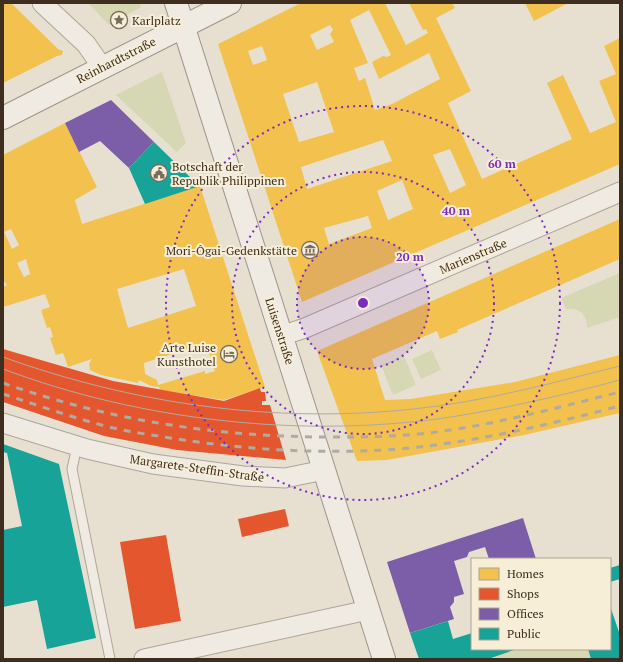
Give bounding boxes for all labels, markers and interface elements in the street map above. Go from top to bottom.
place icon: Karlplatz [109,10,129,30]
place label: Karlplatz [132,13,181,28]
street label: Reinhardtstraße [74,34,158,86]
text: 60 m [488,156,516,171]
place label: Botschaft der Republik Philippinen [172,159,285,188]
public building icon: Botschaft der Republik Philippinen [149,163,169,183]
text: 40 m [442,203,470,218]
street label: Marienstraße [437,235,509,277]
museum icon: Mori-Ôgai-Gedenkstätte [300,240,320,260]
place label: Mori-Ôgai-Gedenkstätte [166,243,297,258]
text: 20 m [396,249,424,264]
street label: Luisenstraße [262,296,298,366]
centre of rings [356,296,370,310]
place label: Arte Luise Kunsthotel [157,340,216,369]
hotel icon: Arte Luise Kunsthotel [219,344,239,364]
street label: Margarete-Steffin-Straße [129,451,265,485]
legend [471,558,611,650]
text: Homes [507,566,544,581]
text: Shops [507,586,539,601]
text: Offices [507,606,544,621]
text: Public [507,626,541,641]

